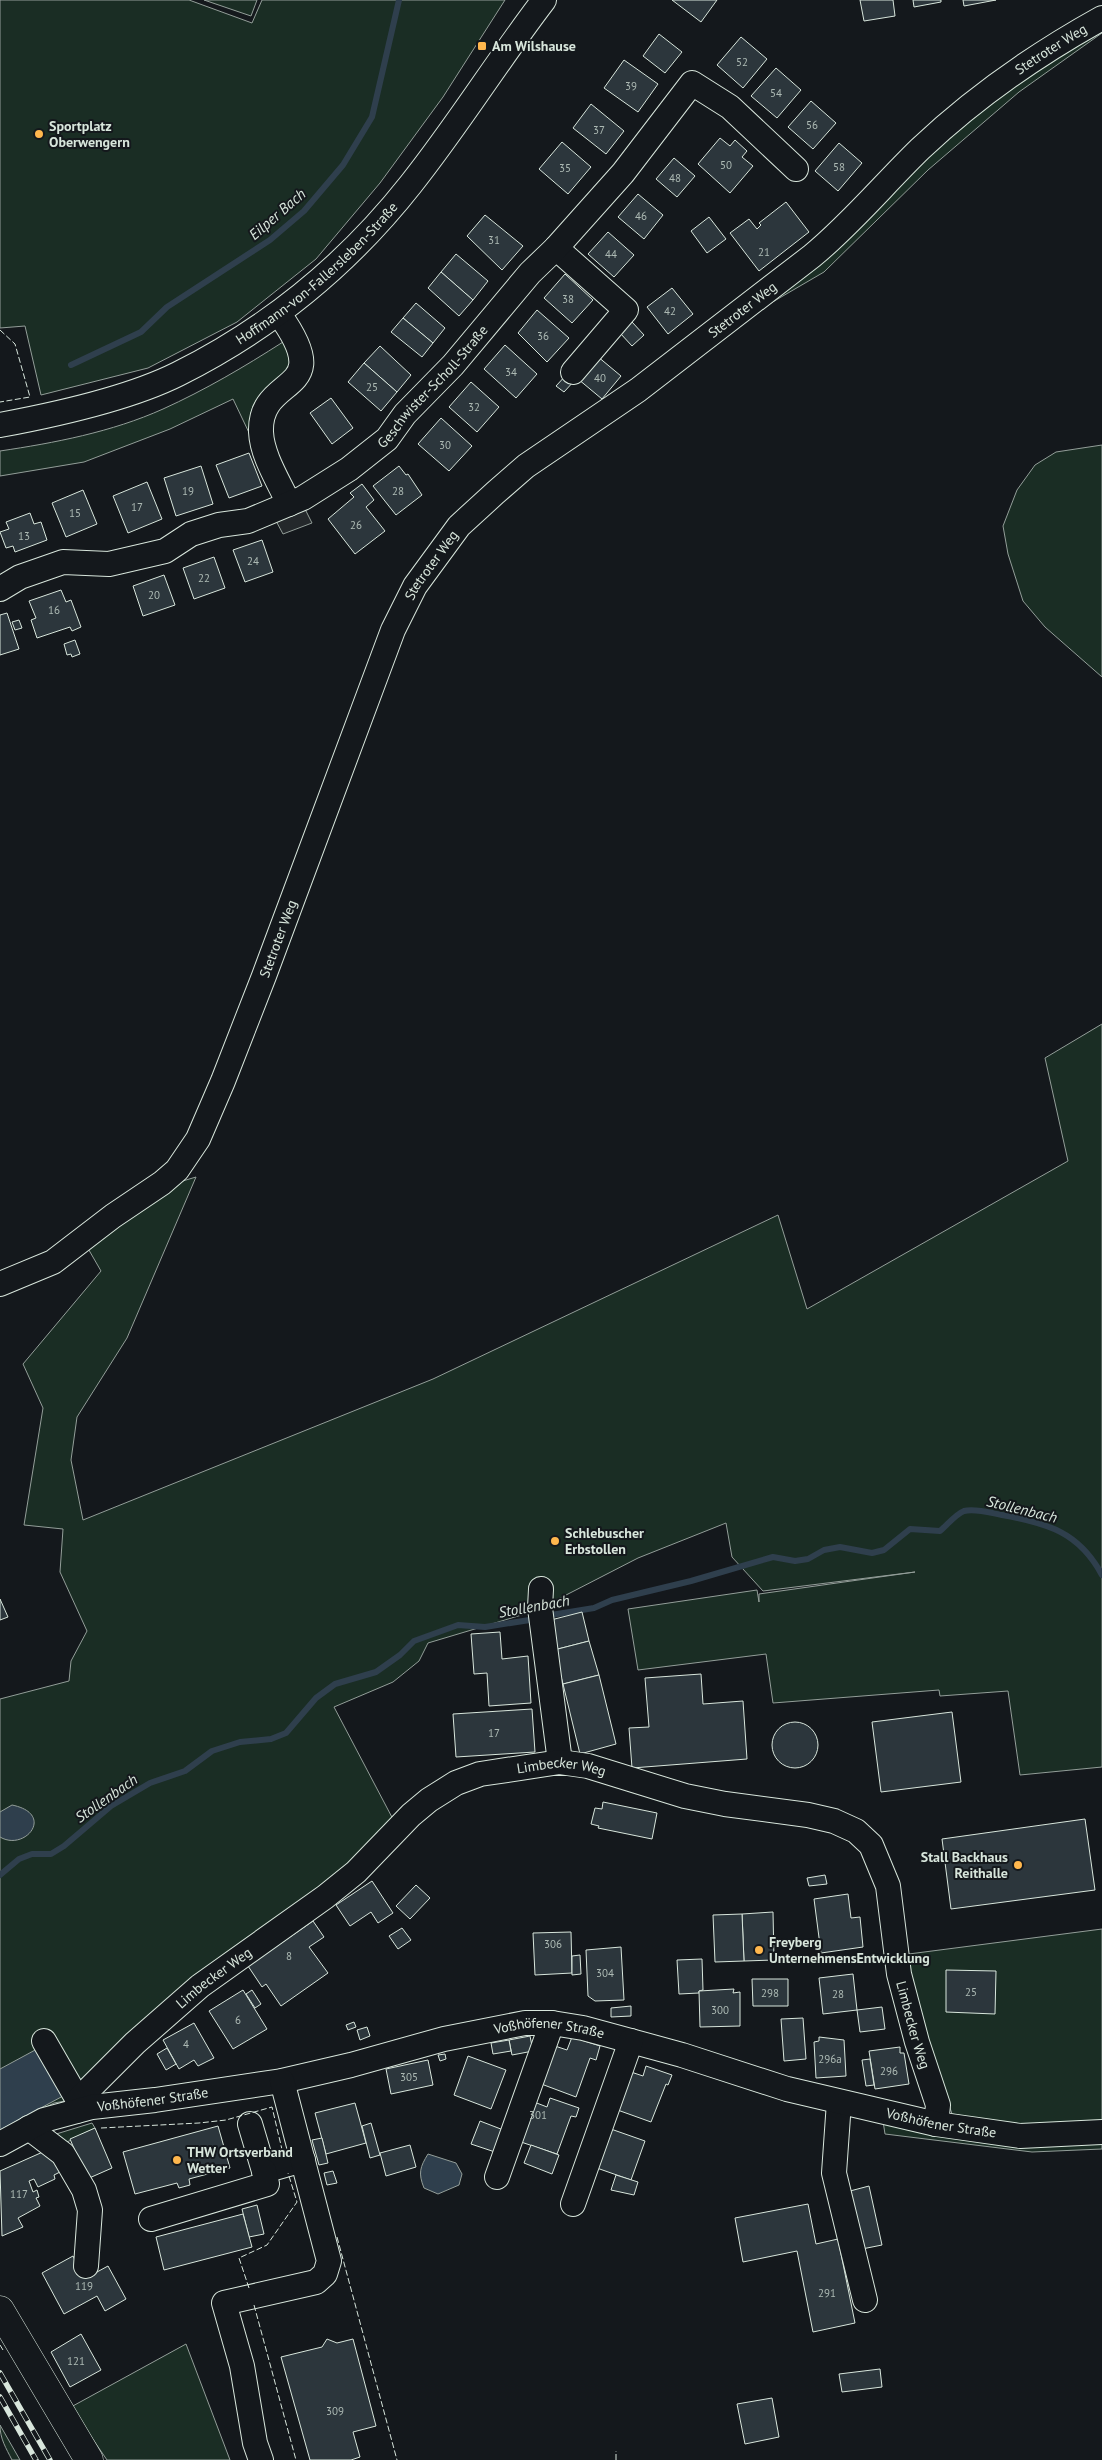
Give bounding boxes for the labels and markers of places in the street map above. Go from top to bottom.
place label: Am Wilshause [492,37,576,55]
marker: Am Wilshause [476,40,488,52]
place label: Sportplatz Oberwengern [49,117,130,151]
marker: Sportplatz Oberwengern [33,128,45,140]
place label: Schlebuscher Erbstollen [565,1524,644,1558]
marker: Schlebuscher Erbstollen [549,1535,561,1547]
place label: Stall Backhaus Reithalle [921,1848,1008,1882]
marker: Stall Backhaus Reithalle [1012,1859,1024,1871]
place label: Freyberg UnternehmensEntwicklung [769,1933,930,1967]
marker: Freyberg UnternehmensEntwicklung [753,1944,765,1956]
place label: THW Ortsverband Wetter [187,2143,293,2177]
marker: THW Ortsverband Wetter [171,2154,183,2166]

